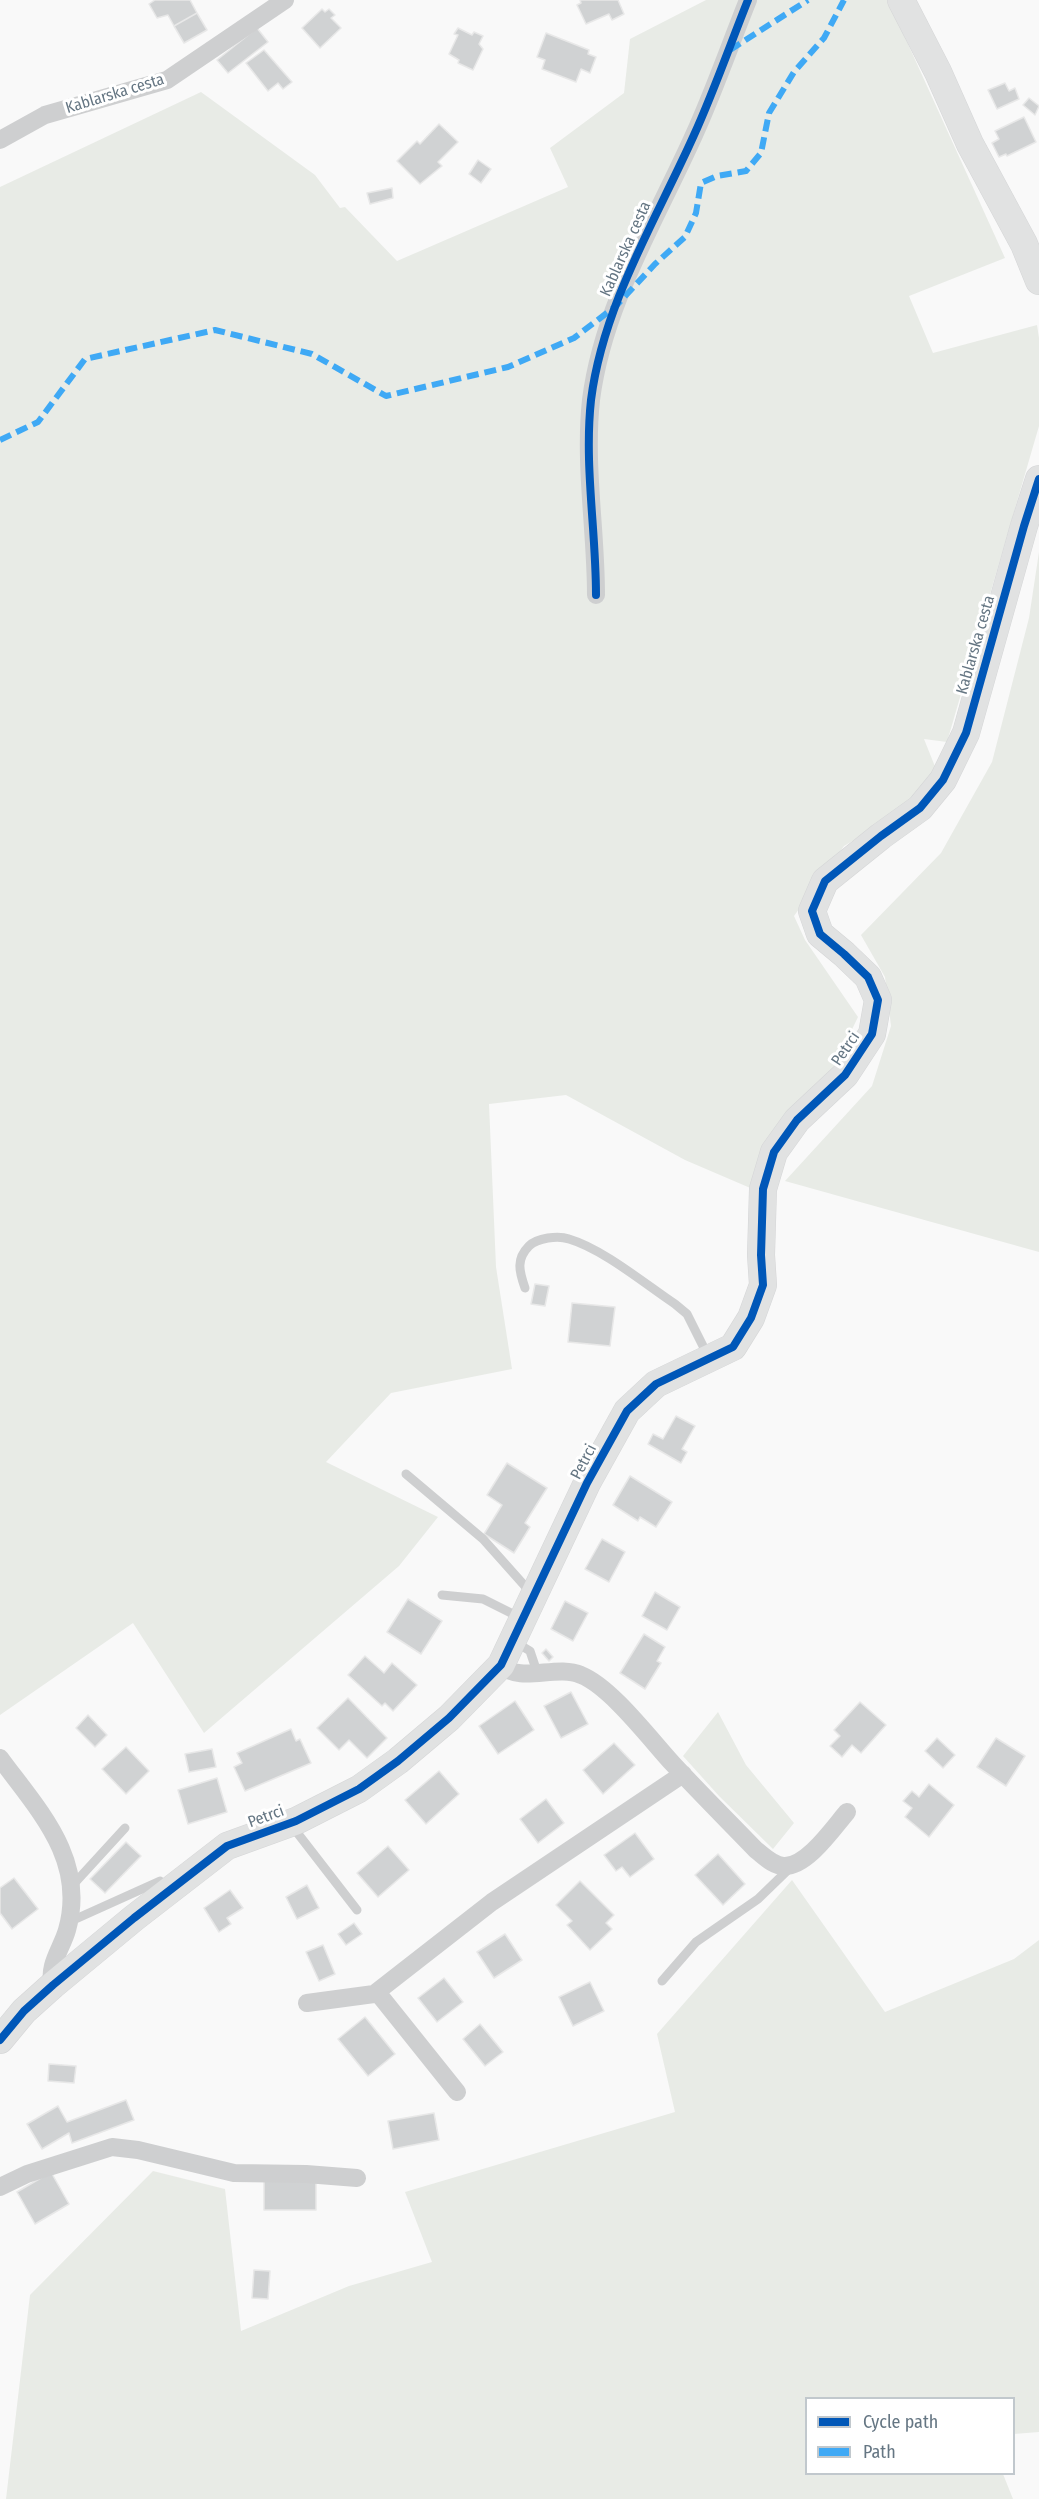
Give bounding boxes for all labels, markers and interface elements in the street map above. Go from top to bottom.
street label: Kablarska cesta [63,70,167,118]
street label: Kablarska cesta [596,199,656,299]
street label: Kablarska cesta [953,593,999,697]
street label: Petrci [828,1028,864,1070]
street label: Petrci [567,1441,601,1483]
street label: Petrci [245,1802,287,1832]
legend [805,2397,1015,2475]
text: Cycle path [863,2411,938,2433]
text: Path [863,2441,896,2463]

